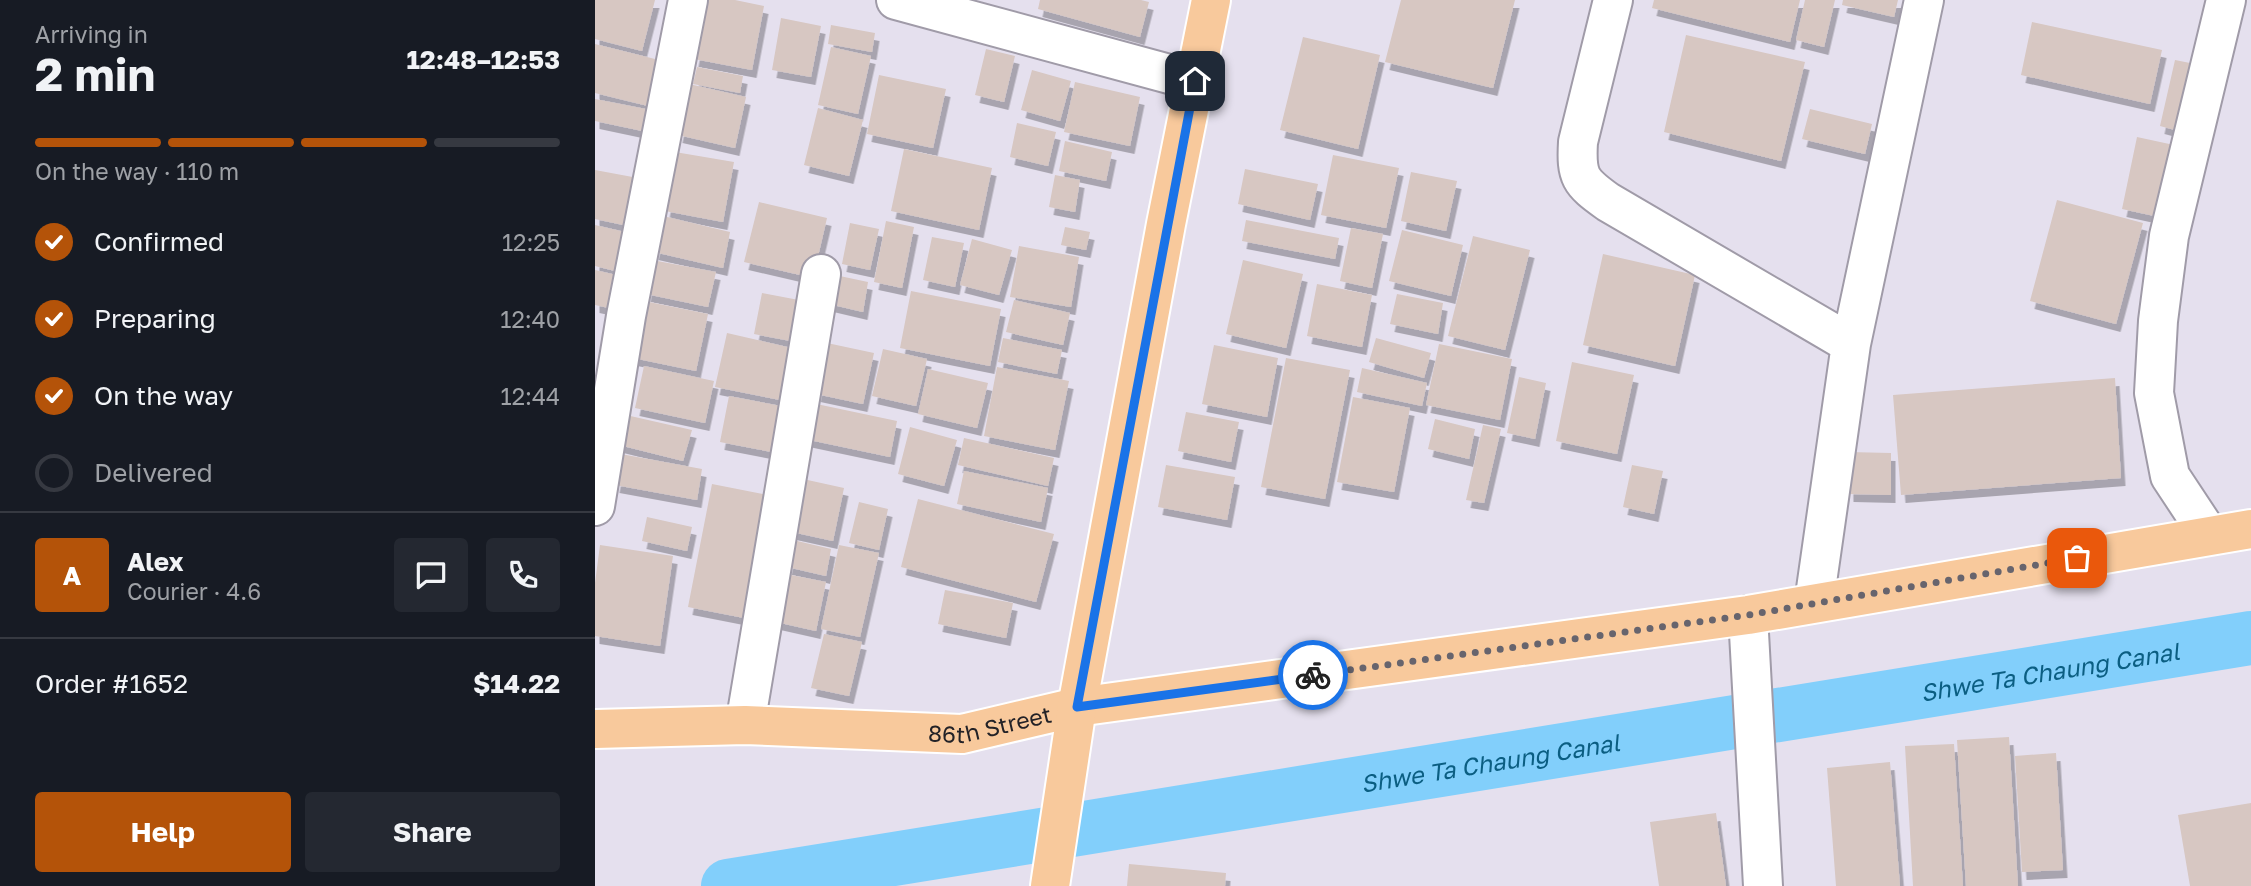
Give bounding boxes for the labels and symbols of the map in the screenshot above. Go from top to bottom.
pin [1165,51,1225,111]
pin [2047,528,2107,588]
water label: Shwe Ta Chaung Canal [1918,635,2182,706]
courier [1278,640,1348,710]
street label: 86th Street [928,699,1054,748]
water label: Shwe Ta Chaung Canal [1358,726,1623,797]

